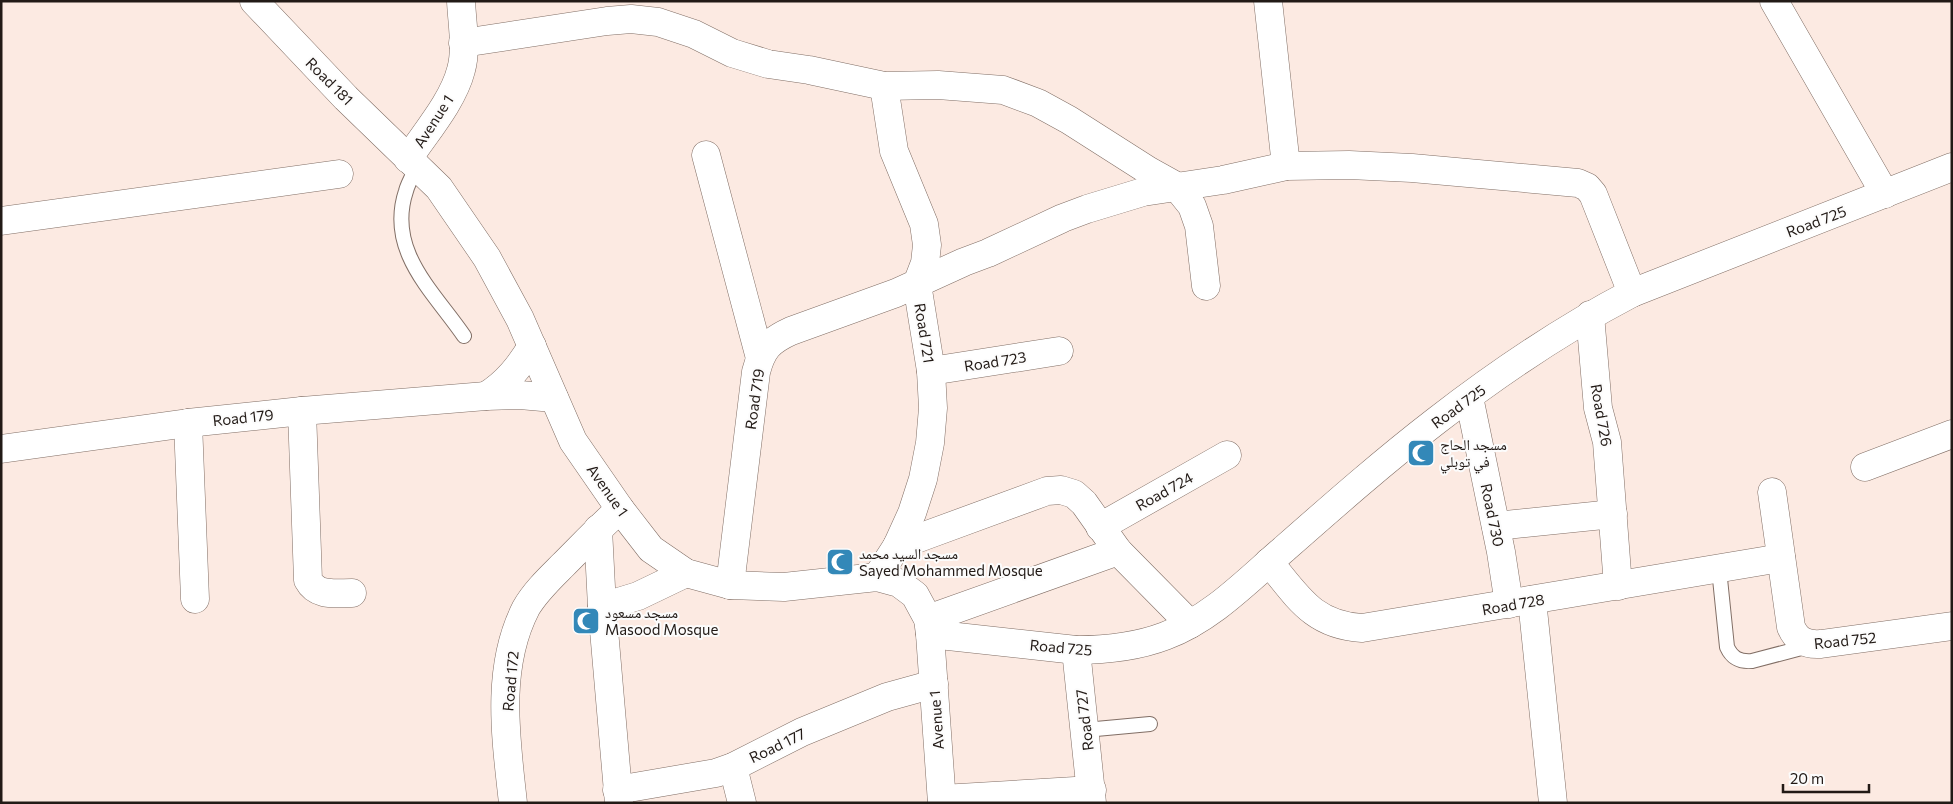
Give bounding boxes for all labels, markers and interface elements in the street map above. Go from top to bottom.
street label: Road 181 [302,53,358,109]
street label: Avenue 1 [409,91,457,151]
street label: Road 725 [1783,201,1849,241]
street label: Road 721 [911,302,939,364]
street label: Road 723 [963,347,1027,375]
street label: Road 719 [741,367,767,431]
street label: Road 725 [1427,380,1489,432]
street label: Road 726 [1588,382,1616,448]
street label: Road 179 [212,405,274,429]
place label: مسجد الحاج في توبلي [1440,435,1507,474]
mosque icon: مسجد الحاج في توبلي [1406,438,1436,468]
street label: Avenue 1 [584,461,632,519]
street label: Road 724 [1132,468,1196,514]
street label: Road 730 [1478,482,1508,548]
place label: مسجد السيد محمد Sayed Mohammed Mosque [859,544,1043,579]
mosque icon: مسجد السيد محمد Sayed Mohammed Mosque [825,547,855,577]
street label: Road 728 [1480,590,1546,618]
place label: مسجد مسعود Masood Mosque [605,603,718,638]
mosque icon: مسجد مسعود Masood Mosque [571,606,601,636]
street label: Road 752 [1813,628,1877,652]
street label: Road 725 [1029,635,1093,659]
street label: Road 172 [498,650,522,712]
street label: Road 727 [1071,688,1097,752]
street label: Avenue 1 [925,690,947,750]
street label: Road 177 [746,724,808,766]
scale bar [1783,762,1869,794]
text: 20 m [1790,769,1824,787]

